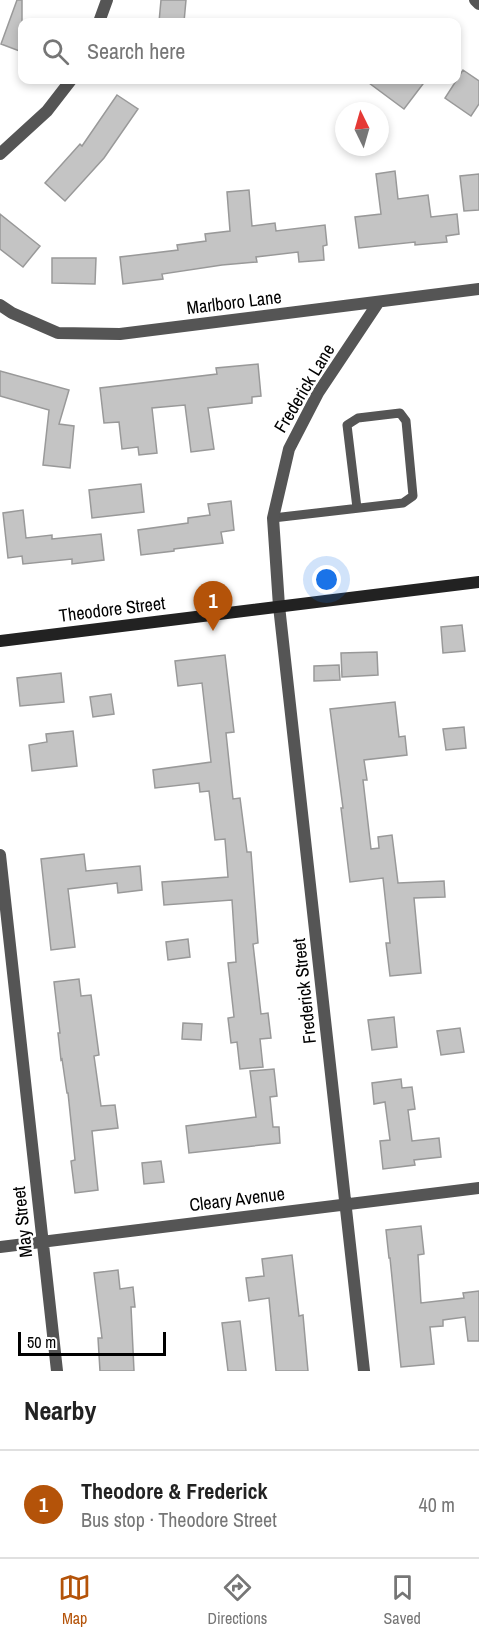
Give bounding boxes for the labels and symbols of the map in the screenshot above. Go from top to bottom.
north arrow [335,102,389,156]
street label: Marlboro Lane [185,284,283,320]
street label: Frederick Lane [268,339,340,437]
your location [312,565,341,594]
pin: 1 [194,582,232,631]
street label: Theodore Street [58,590,166,628]
street label: Frederick Street [286,937,322,1045]
street label: Cleary Avenue [188,1181,286,1217]
street label: May Street [6,1185,38,1259]
scale bar [18,1329,166,1356]

